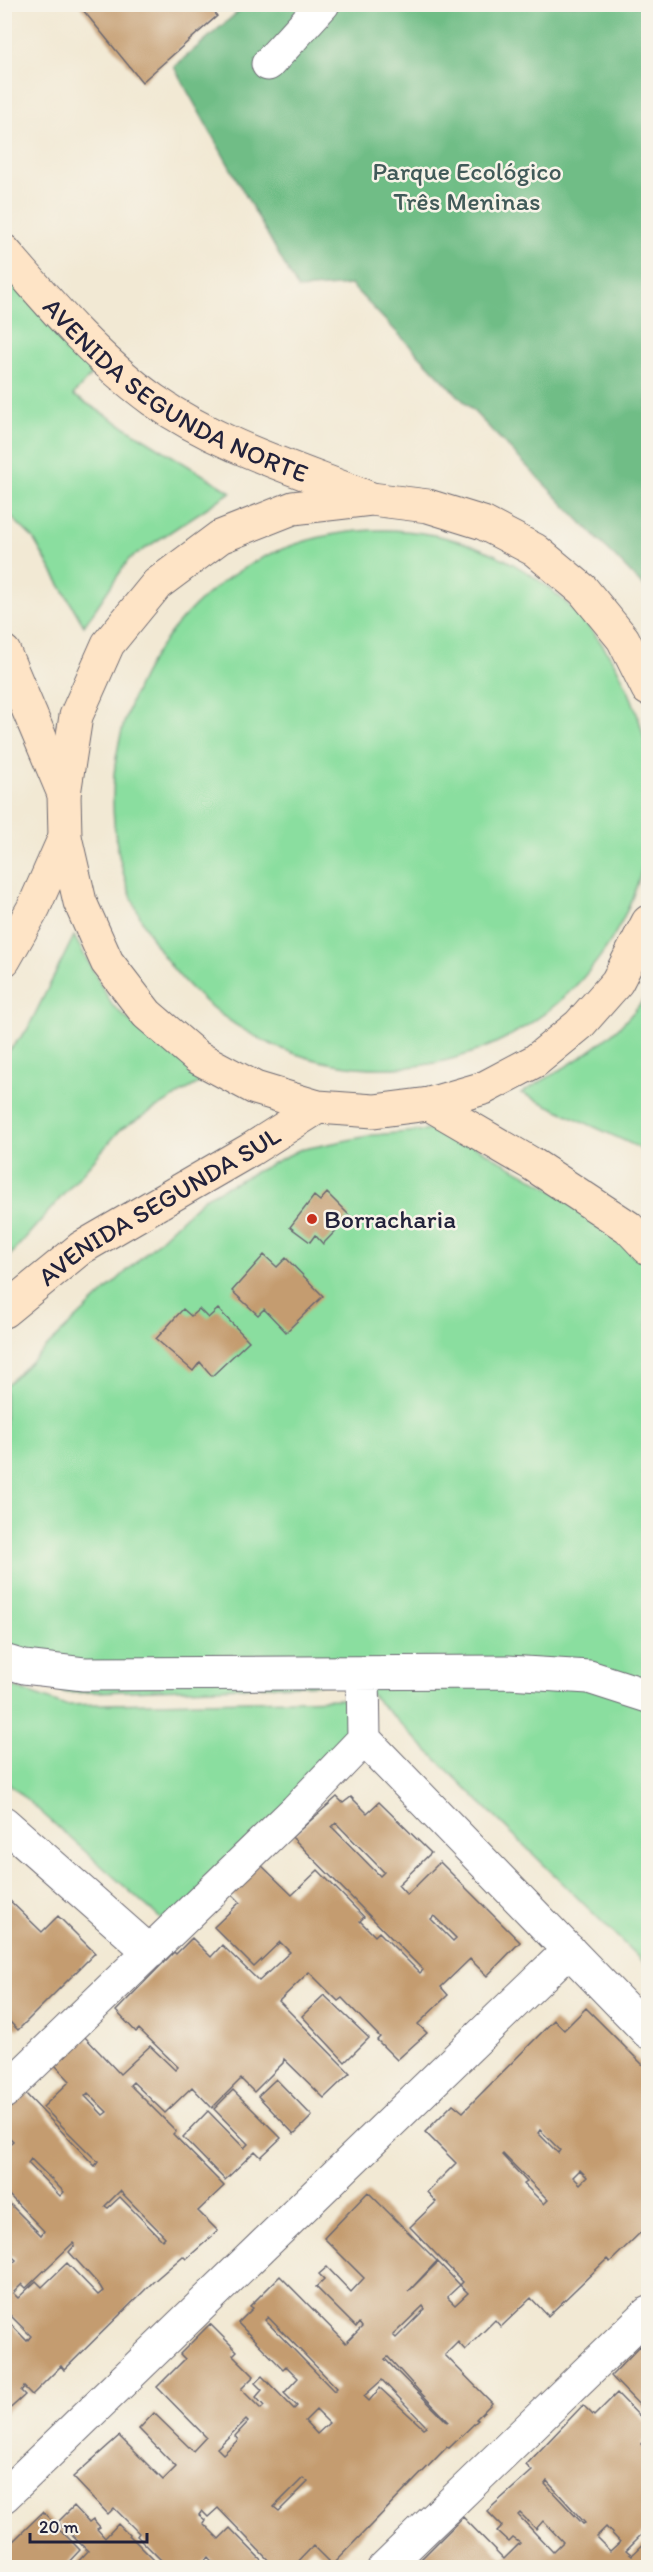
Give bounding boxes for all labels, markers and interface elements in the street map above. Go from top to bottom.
park label: Parque Ecológico Três Meninas [372,155,562,217]
street label: AVENIDA SEGUNDA NORTE [36,291,313,489]
street label: AVENIDA SEGUNDA SUL [31,1119,286,1293]
place label: Borracharia [324,1203,456,1235]
marker: Borracharia [305,1212,319,1226]
scale bar [30,2506,147,2544]
text: 20 m [39,2516,79,2538]

